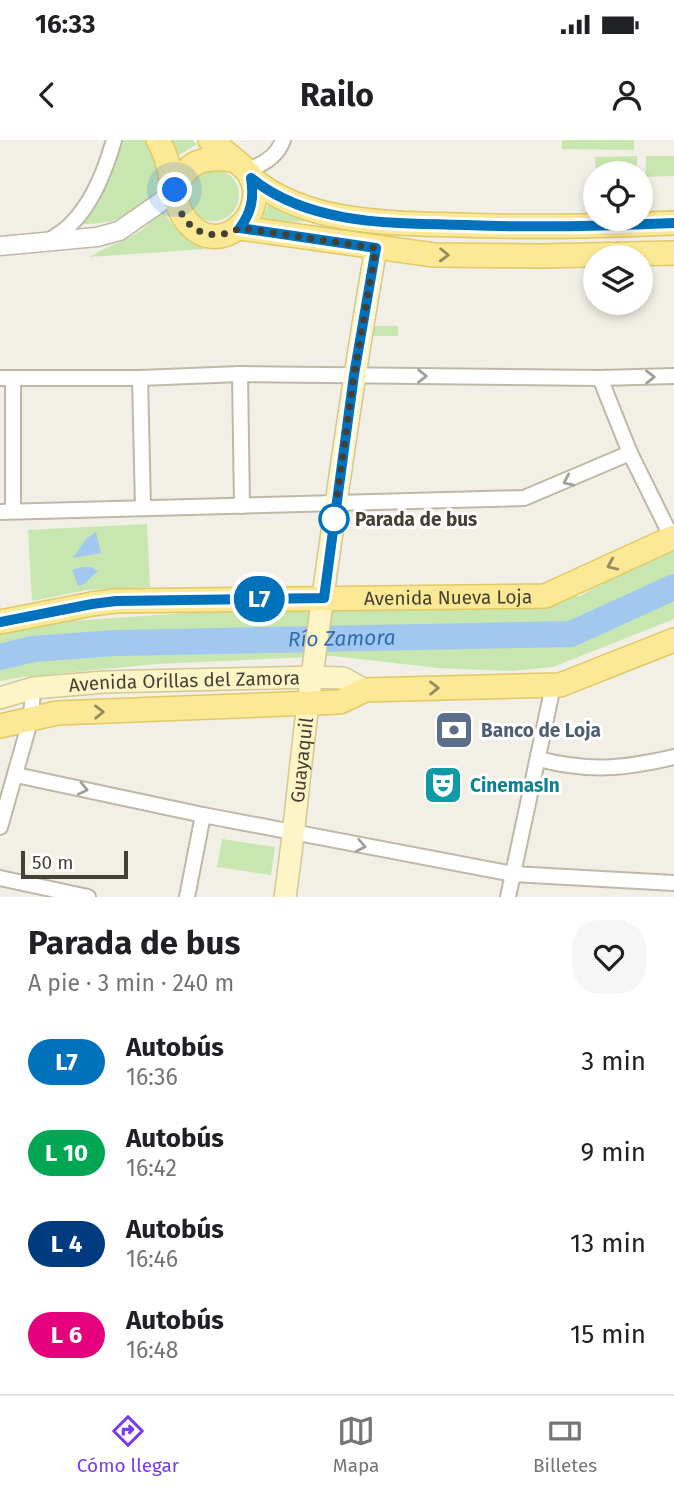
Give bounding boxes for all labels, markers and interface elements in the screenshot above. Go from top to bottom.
text: 16:33 [35,9,95,40]
icon: back [28,76,66,114]
text: Railo [300,76,374,114]
icon: person [608,76,646,114]
map controls [583,161,653,315]
button: locate [583,161,653,231]
your location [157,172,192,207]
button: layers [583,245,653,315]
one-way arrow [439,247,450,263]
one-way arrow [417,368,428,384]
one-way arrow [644,369,655,384]
one-way arrow [563,473,575,487]
marker: Parada de bus [319,504,349,534]
place label: Parada de bus [355,508,477,531]
one-way arrow [607,557,619,571]
line badge: L7 [228,576,290,622]
text: L7 [248,585,270,613]
street label: Avenida Nueva Loja [364,585,532,610]
water label: Río Zamora [288,624,396,653]
street label: Avenida Orillas del Zamora [68,666,300,696]
one-way arrow [429,680,439,696]
one-way arrow [94,704,105,720]
bank icon: Banco de Loja [433,709,475,751]
street label: Guayaquil [285,716,318,804]
place label: Banco de Loja [481,719,601,742]
theatre icon: CinemasIn [422,764,464,806]
place label: CinemasIn [470,774,560,797]
one-way arrow [76,781,88,796]
one-way arrow [355,837,367,852]
scale bar [21,848,128,880]
text: 50 m [32,851,73,874]
button: heart [572,920,646,994]
text: Parada de bus [28,923,240,963]
text: A pie · 3 min · 240 m [28,969,234,997]
text: Autobús [126,1032,224,1063]
text: 3 min [581,1046,646,1077]
text: L7 [55,1048,78,1076]
text: 16:36 [126,1063,178,1091]
text: Autobús [126,1123,224,1154]
text: 9 min [581,1137,646,1168]
text: L 10 [45,1139,88,1167]
text: 16:42 [126,1154,177,1182]
text: Autobús [126,1214,224,1245]
text: 13 min [570,1228,646,1259]
text: L 4 [51,1230,82,1258]
text: 16:46 [126,1245,178,1273]
text: Autobús [126,1305,224,1336]
text: 15 min [570,1319,646,1350]
text: L 6 [51,1321,82,1349]
text: 16:48 [126,1336,179,1364]
tab: Cómo llegar [77,1412,179,1477]
tab: Mapa [333,1412,379,1477]
tab: Billetes [533,1412,597,1477]

